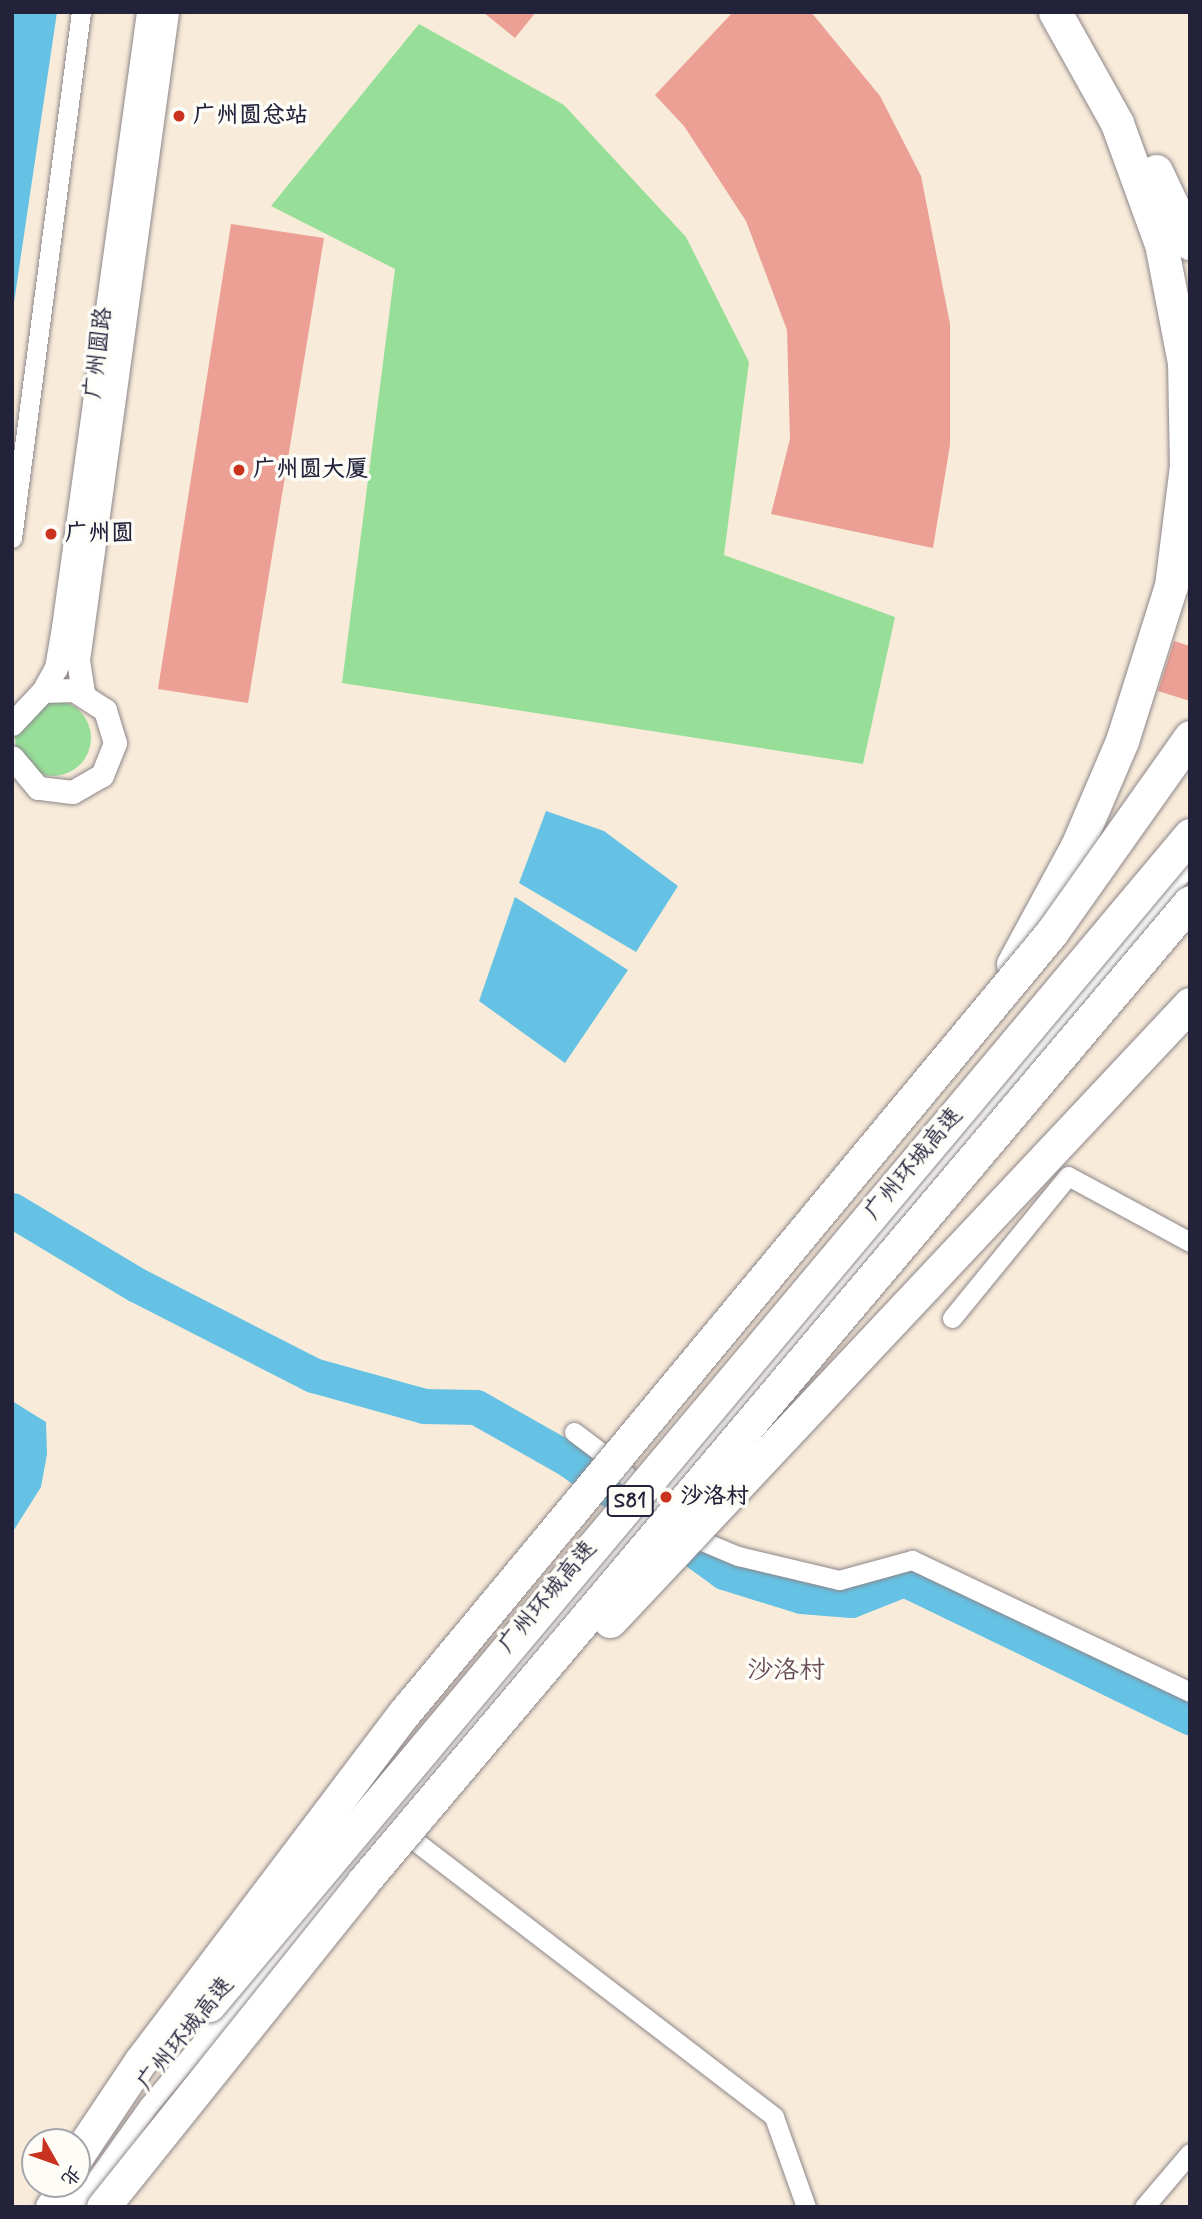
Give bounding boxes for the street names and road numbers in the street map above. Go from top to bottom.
street label: 广州圆路 [80,306,118,400]
street label: 广州环城高速 [859,1102,969,1226]
road number: S81 [606,1484,654,1518]
street label: 广州环城高速 [493,1535,603,1659]
street label: 广州环城高速 [132,1972,240,2096]

